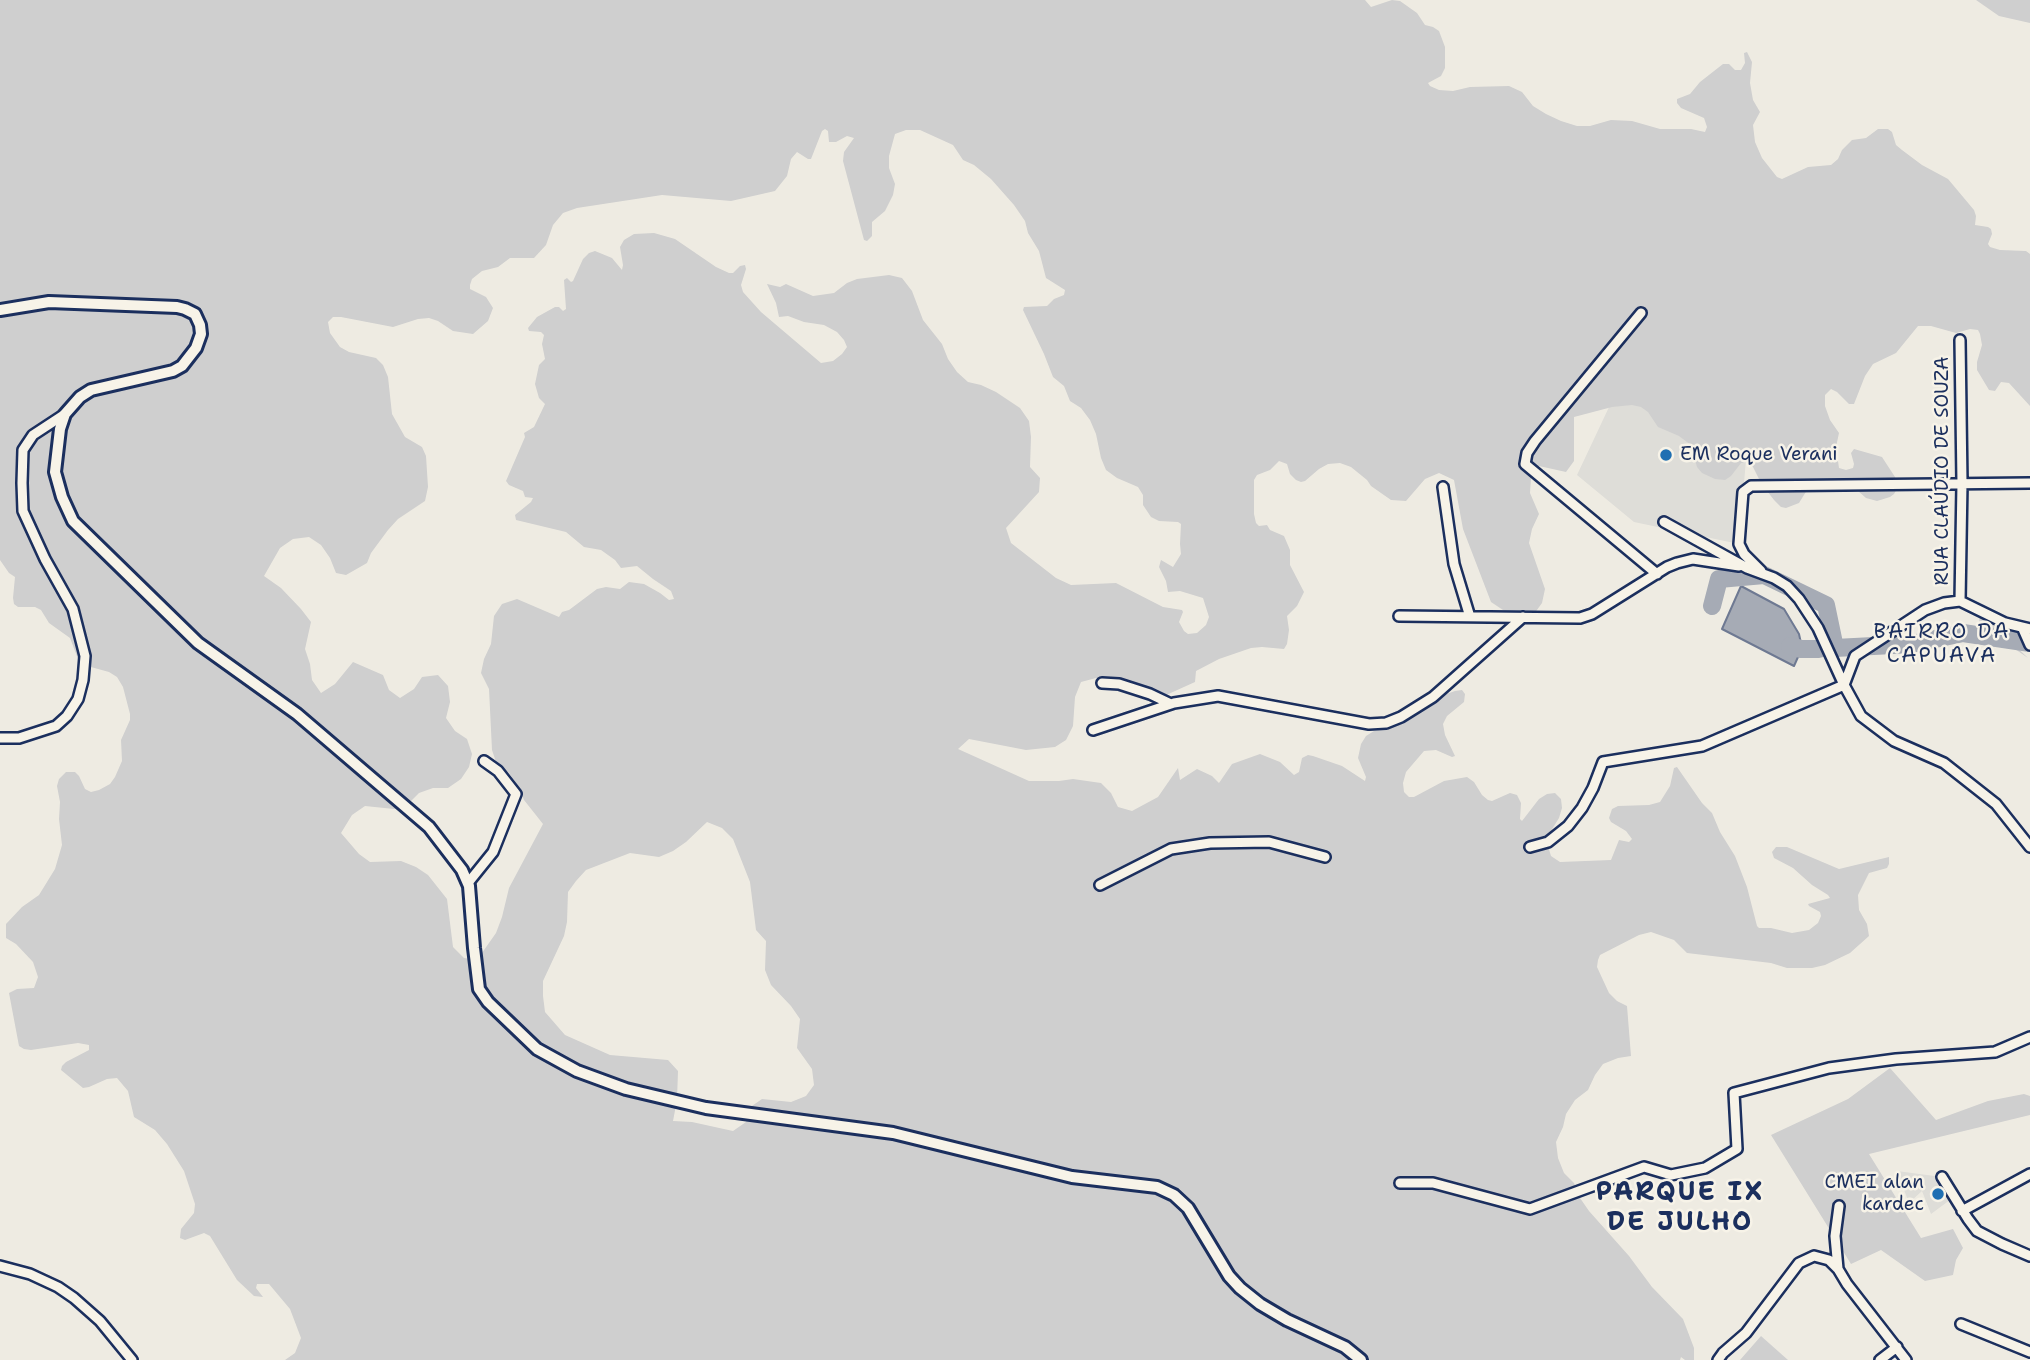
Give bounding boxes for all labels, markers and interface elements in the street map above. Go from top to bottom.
street label: RUA CLAÚDIO DE SOUZA [1932,356,1954,586]
place label: EM Roque Verani [1680,444,1838,466]
marker: EM Roque Verani [1658,447,1674,463]
district label: BAIRRO DA CAPUAVA [1875,620,2009,670]
place label: CMEI alan kardec [1824,1172,1924,1216]
district label: PARQUE IX DE JULHO [1597,1177,1763,1238]
marker: CMEI alan kardec [1930,1186,1946,1202]

